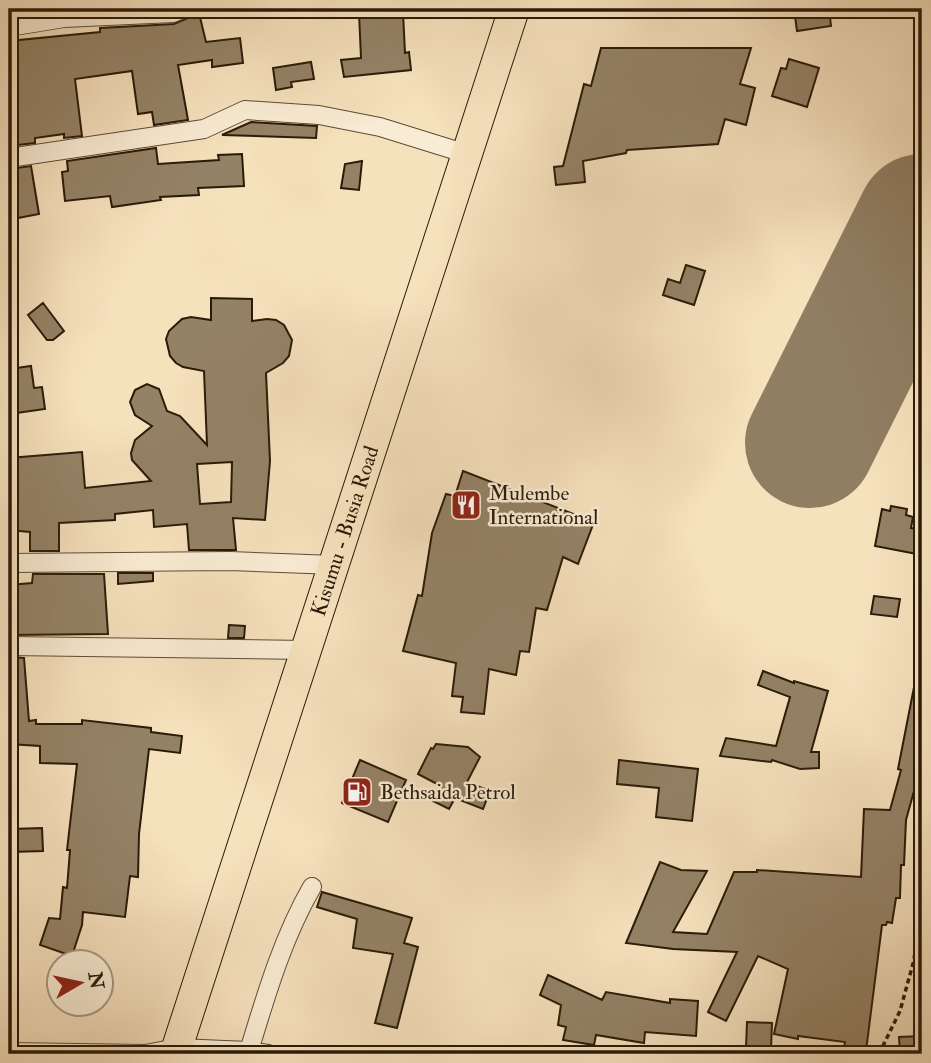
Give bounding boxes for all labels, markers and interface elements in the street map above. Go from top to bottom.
street label: Kisumu - Busia Road [304,442,385,619]
place label: Mulembe International [489,480,599,531]
restaurant icon: Mulembe International [449,488,483,522]
fuel station icon: Bethsaida Petrol [340,775,374,809]
place label: Bethsaida Petrol [380,779,516,806]
north arrow [46,948,116,1018]
text: N [82,969,109,992]

